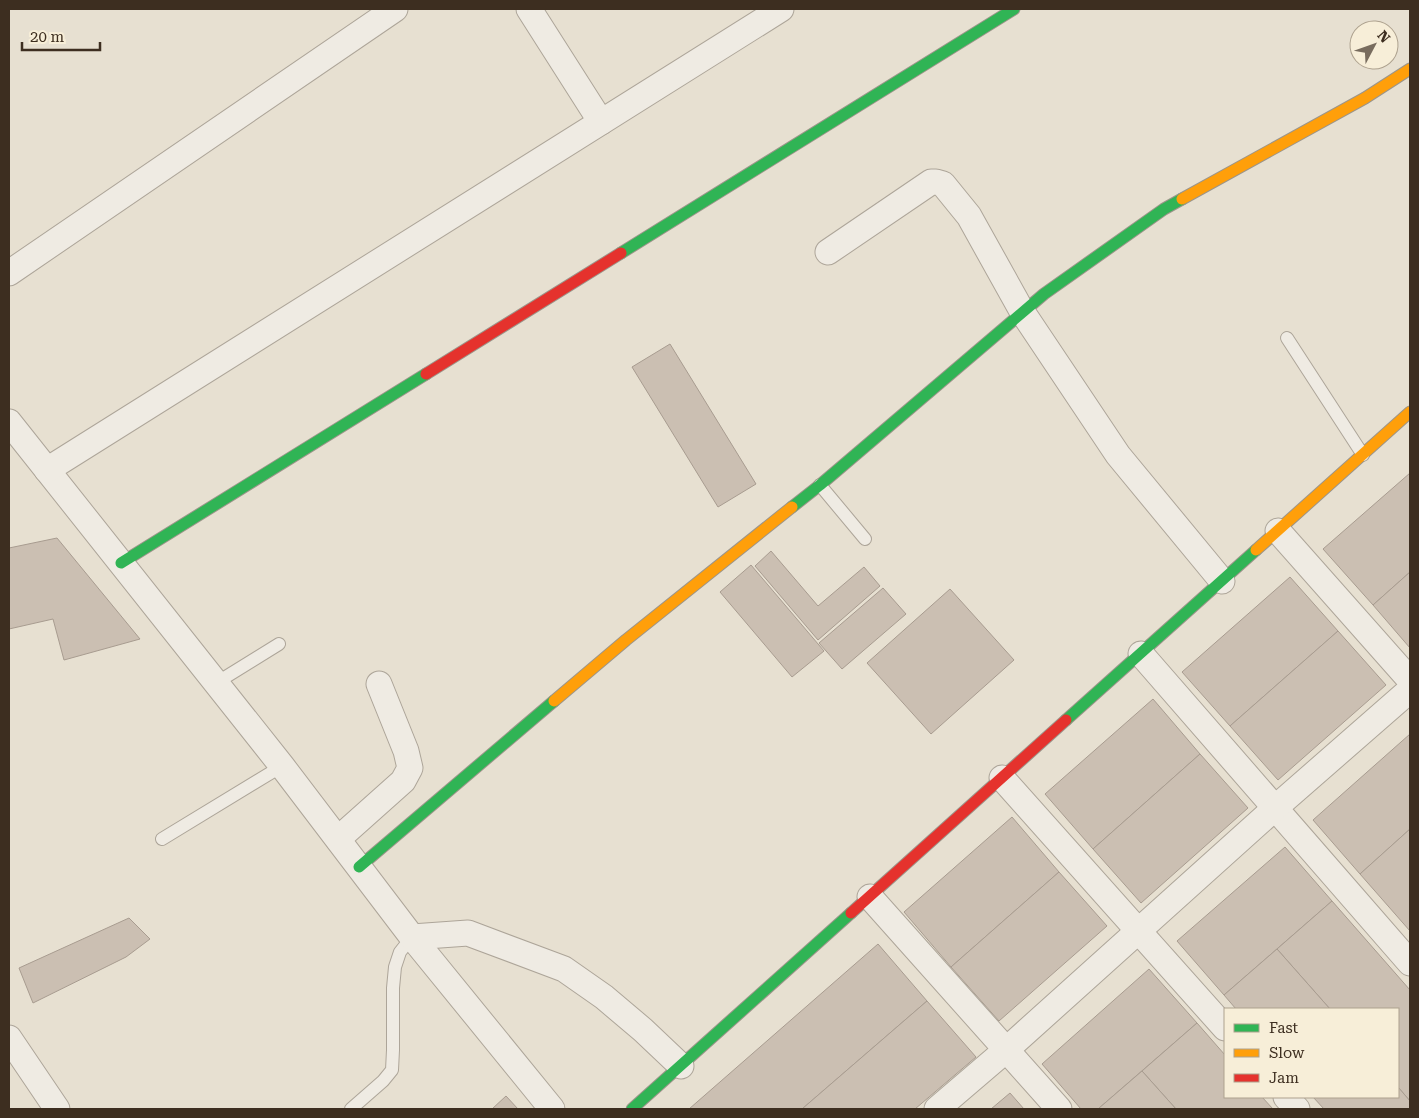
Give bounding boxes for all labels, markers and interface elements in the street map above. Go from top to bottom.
scale bar [22,20,100,52]
north arrow [1349,20,1399,70]
text: N [1374,27,1394,46]
text: 20 m [30,28,65,46]
legend [1224,1008,1399,1098]
text: Fast [1269,1019,1299,1037]
text: Slow [1269,1044,1305,1062]
text: Jam [1269,1069,1299,1087]

